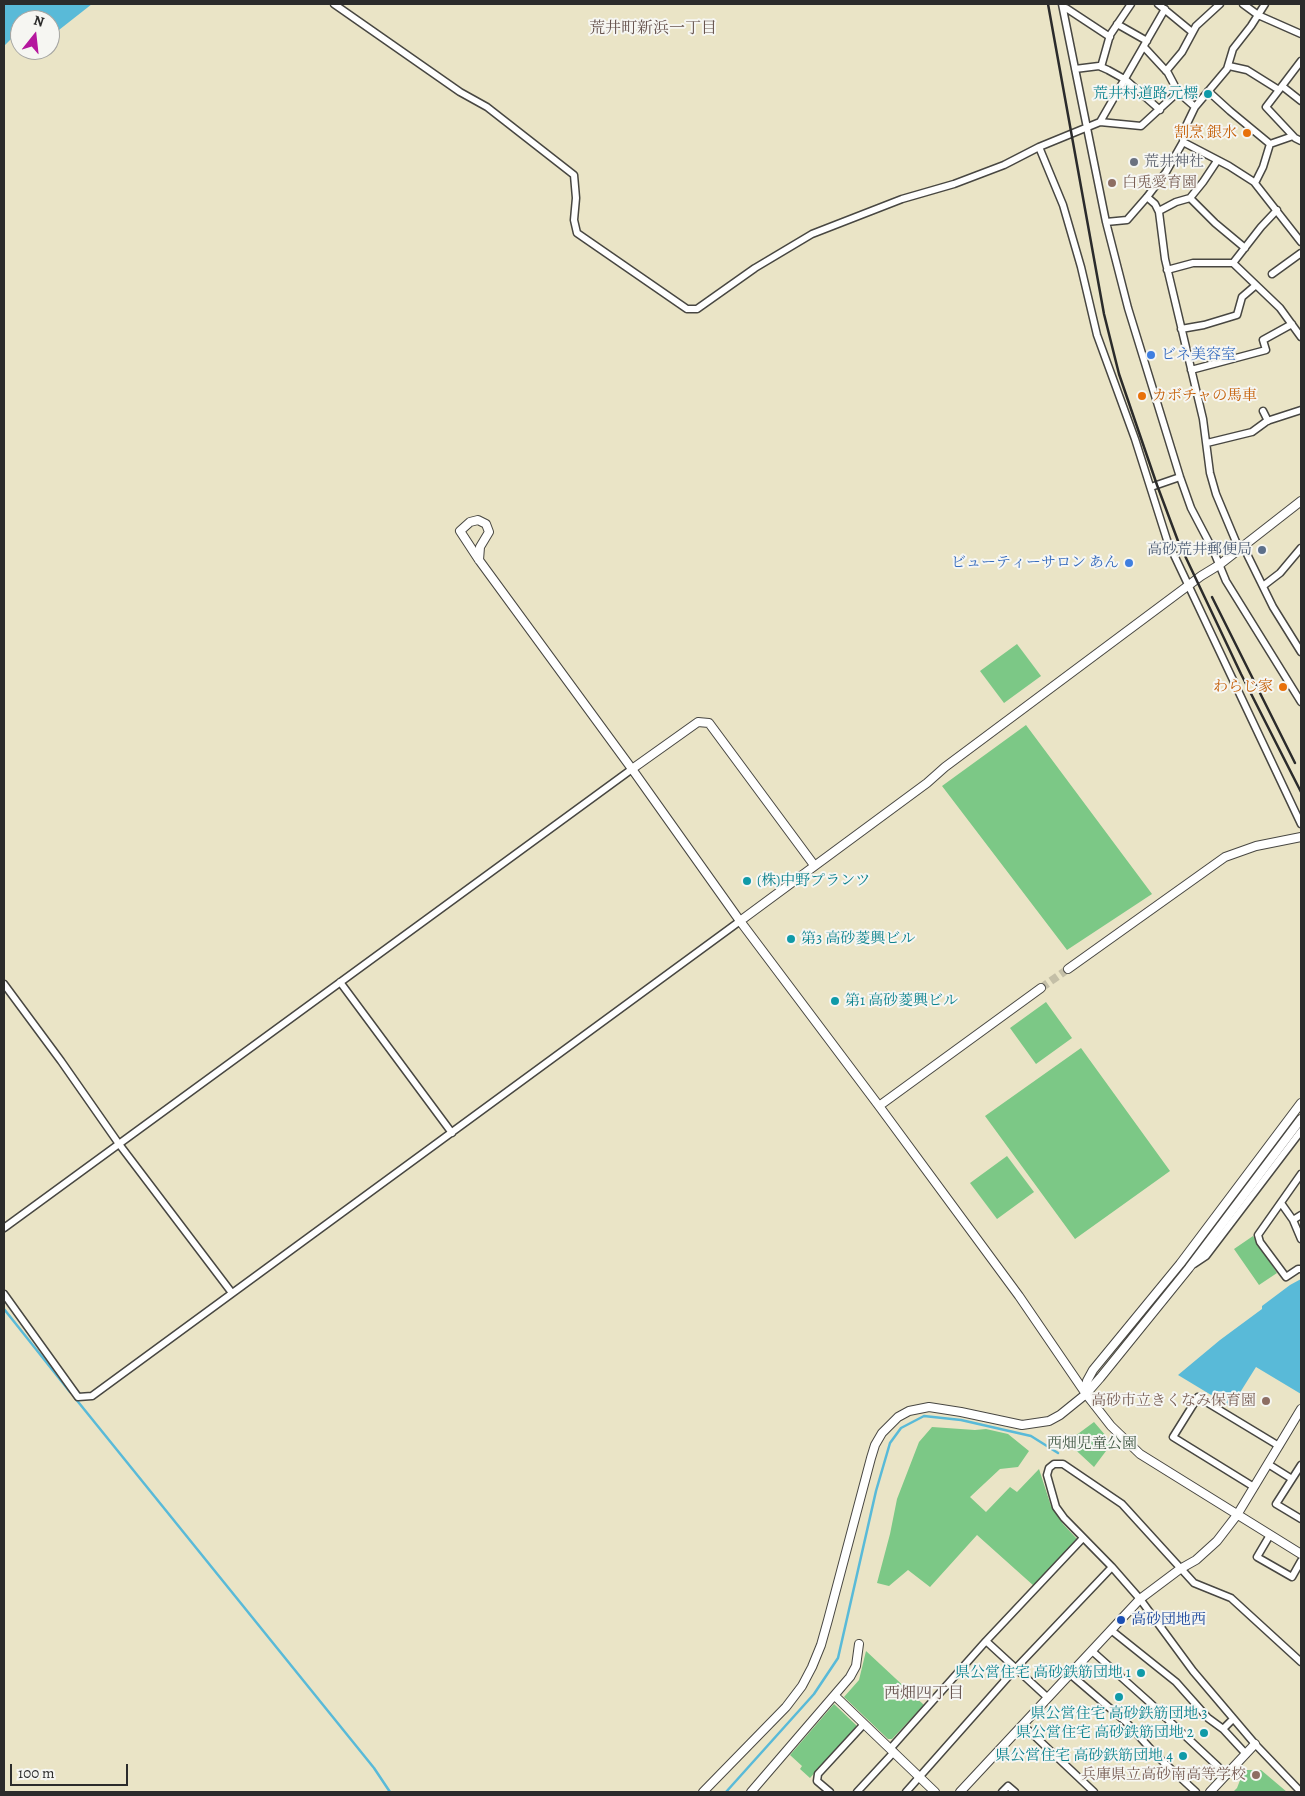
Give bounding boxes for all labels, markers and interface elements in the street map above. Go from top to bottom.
north arrow [10,10,60,60]
text: N [31,11,47,32]
district label: 荒井町新浜一丁目 [589,19,717,39]
place label: 荒井村道路元標 [1093,85,1198,103]
marker: 荒井村道路元標 [1202,88,1214,100]
place label: 割烹 銀水 [1174,124,1237,142]
marker: 割烹 銀水 [1241,127,1253,139]
place label: 荒井神社 [1144,153,1204,171]
marker: 荒井神社 [1128,156,1140,168]
place label: 白兎愛育園 [1122,174,1197,192]
marker: 白兎愛育園 [1106,177,1118,189]
place label: ビネ美容室 [1161,346,1236,364]
marker: ビネ美容室 [1145,349,1157,361]
place label: カボチャの馬車 [1152,387,1257,405]
marker: カボチャの馬車 [1136,390,1148,402]
place label: 高砂荒井郵便局 [1147,541,1252,559]
marker: 高砂荒井郵便局 [1256,544,1268,556]
place label: ビューティーサロン あん [951,554,1119,572]
marker: ビューティーサロン あん [1123,557,1135,569]
place label: わらじ家 [1213,678,1273,696]
marker: わらじ家 [1277,681,1289,693]
place label: (株)中野プランツ [757,872,870,890]
marker: (株)中野プランツ [741,875,753,887]
place label: 第3 高砂菱興ビル [801,930,915,948]
marker: 第3 高砂菱興ビル [785,933,797,945]
place label: 第1 高砂菱興ビル [845,992,958,1010]
marker: 第1 高砂菱興ビル [829,995,841,1007]
place label: 高砂市立きくなみ保育園 [1091,1392,1256,1410]
marker: 高砂市立きくなみ保育園 [1260,1395,1272,1407]
park label: 西畑児童公園 [1047,1435,1137,1453]
place label: 高砂団地西 [1131,1611,1206,1629]
marker: 高砂団地西 [1115,1614,1127,1626]
place label: 県公営住宅 高砂鉄筋団地 1 [955,1664,1131,1682]
marker: 県公営住宅 高砂鉄筋団地 1 [1135,1667,1147,1679]
district label: 西畑四丁目 [884,1684,964,1704]
marker: 県公営住宅 高砂鉄筋団地 3 [1113,1691,1125,1703]
place label: 県公営住宅 高砂鉄筋団地 3 [1030,1705,1208,1723]
place label: 県公営住宅 高砂鉄筋団地 2 [1016,1724,1194,1742]
marker: 県公営住宅 高砂鉄筋団地 2 [1198,1727,1210,1739]
place label: 県公営住宅 高砂鉄筋団地 4 [995,1747,1173,1765]
marker: 県公営住宅 高砂鉄筋団地 4 [1177,1750,1189,1762]
scale bar [12,1754,130,1786]
text: 100 m [18,1763,55,1783]
place label: 兵庫県立高砂南高等学校 [1081,1766,1246,1784]
marker: 兵庫県立高砂南高等学校 [1250,1769,1262,1781]

